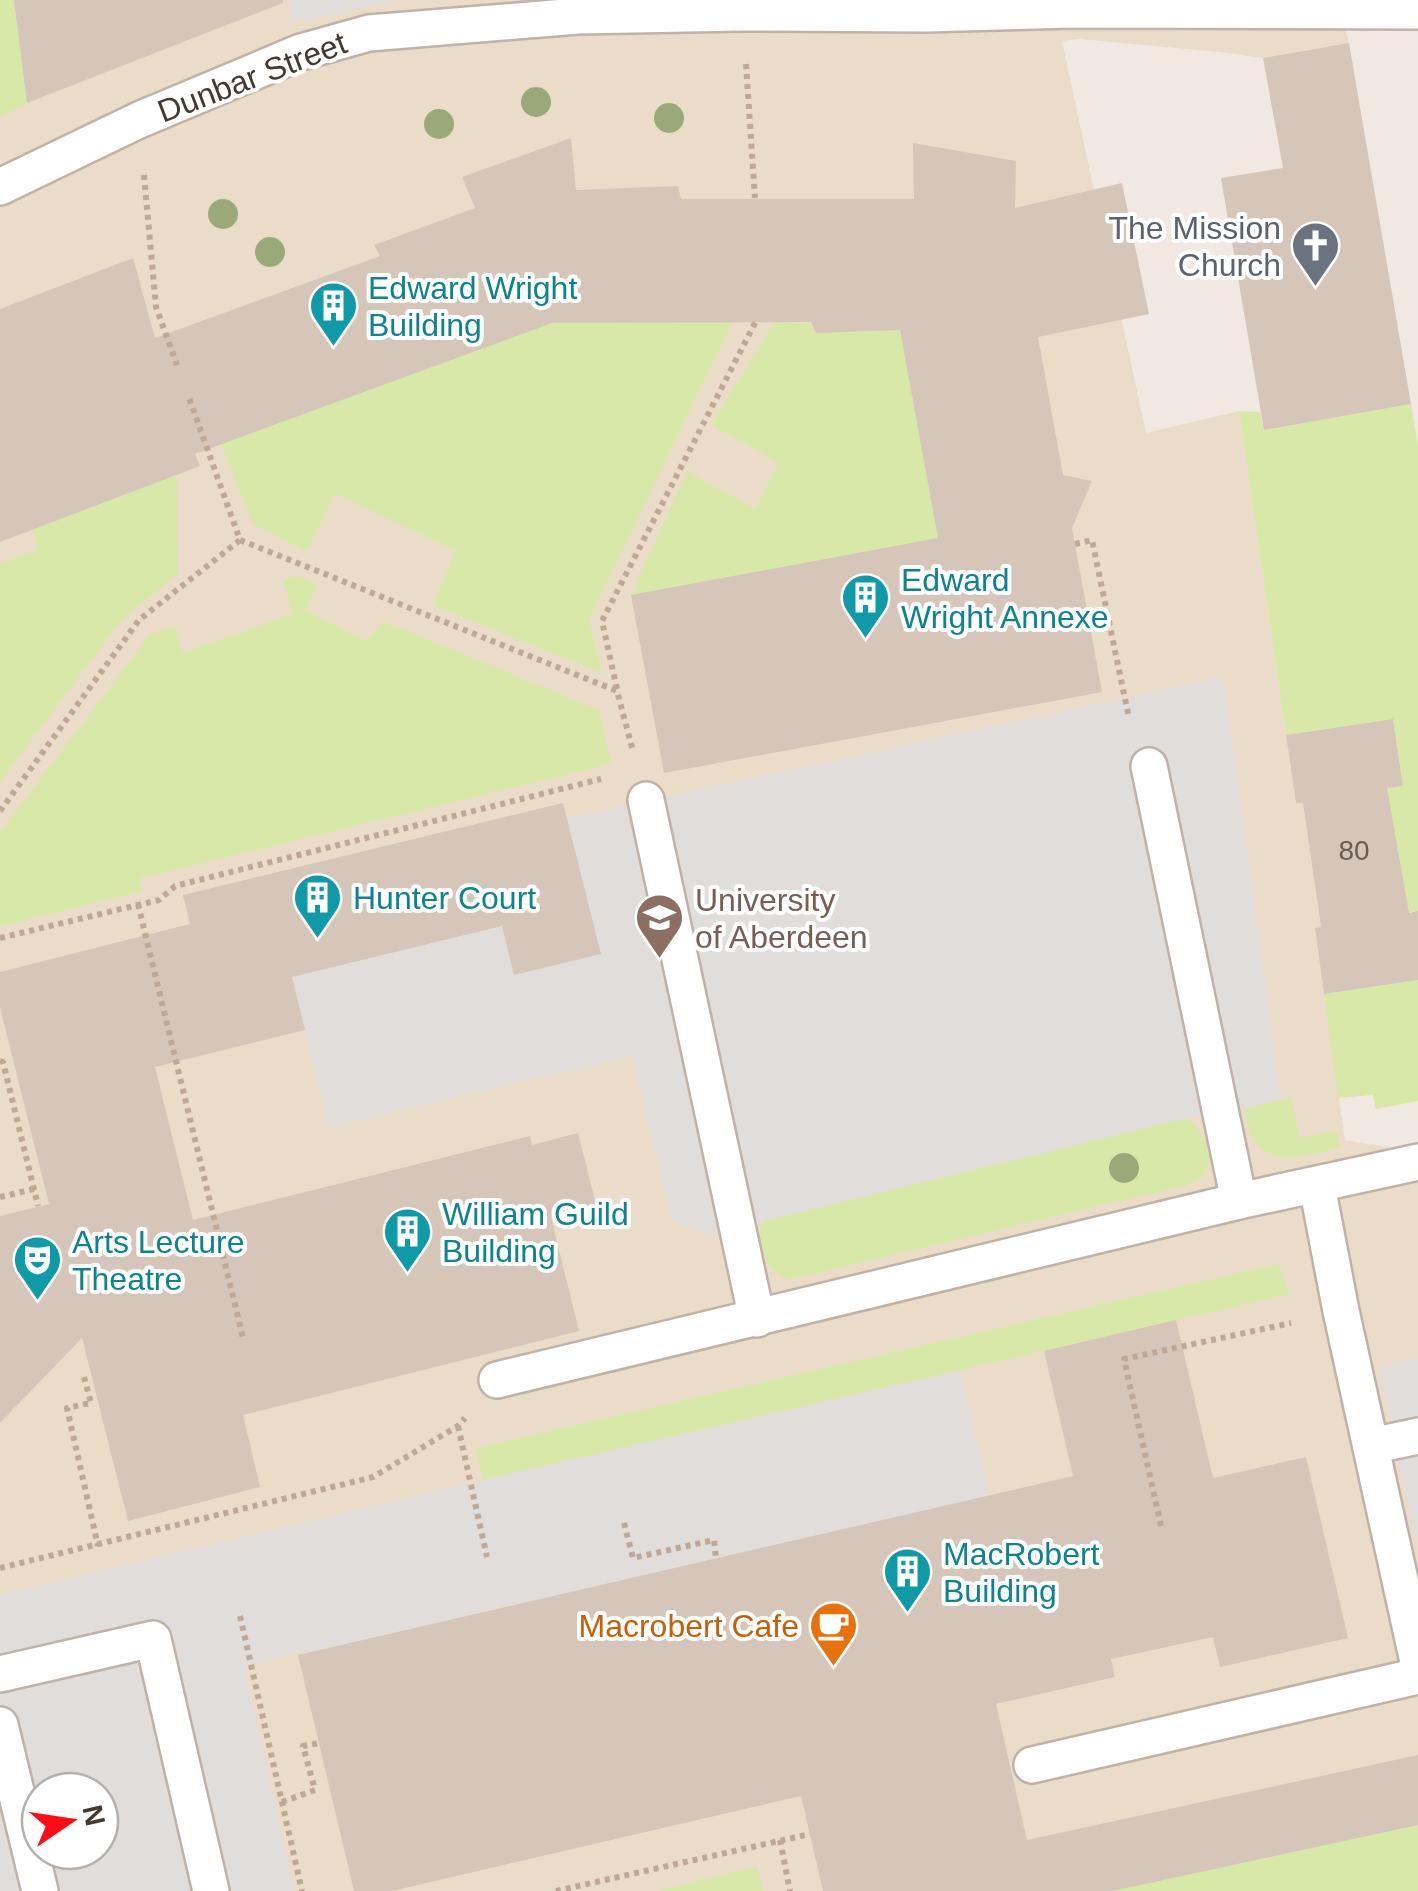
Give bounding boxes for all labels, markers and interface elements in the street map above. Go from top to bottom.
street label: Dunbar Street [153,24,352,130]
place label: The Mission Church [1109,210,1281,283]
church icon: The Mission Church [1290,220,1342,288]
place label: Edward Wright Building [368,270,577,343]
building icon: Edward Wright Building [307,280,359,348]
place label: Edward Wright Annexe [901,562,1109,635]
building icon: Edward Wright Annexe [840,572,892,640]
house number: 80 [1338,835,1370,866]
building icon: Hunter Court [292,872,344,940]
place label: Hunter Court [353,880,536,916]
place label: University of Aberdeen [695,882,868,955]
school or university icon: University of Aberdeen [634,892,686,960]
place label: William Guild Building [442,1196,629,1269]
building icon: William Guild Building [381,1206,433,1274]
place label: Arts Lecture Theatre [72,1224,245,1297]
theatre icon: Arts Lecture Theatre [11,1234,63,1302]
place label: MacRobert Building [943,1536,1100,1609]
building icon: MacRobert Building [882,1546,934,1614]
cafe icon: Macrobert Cafe [808,1600,860,1668]
place label: Macrobert Cafe [578,1608,799,1644]
north arrow [20,1771,120,1871]
text: N [76,1802,111,1829]

